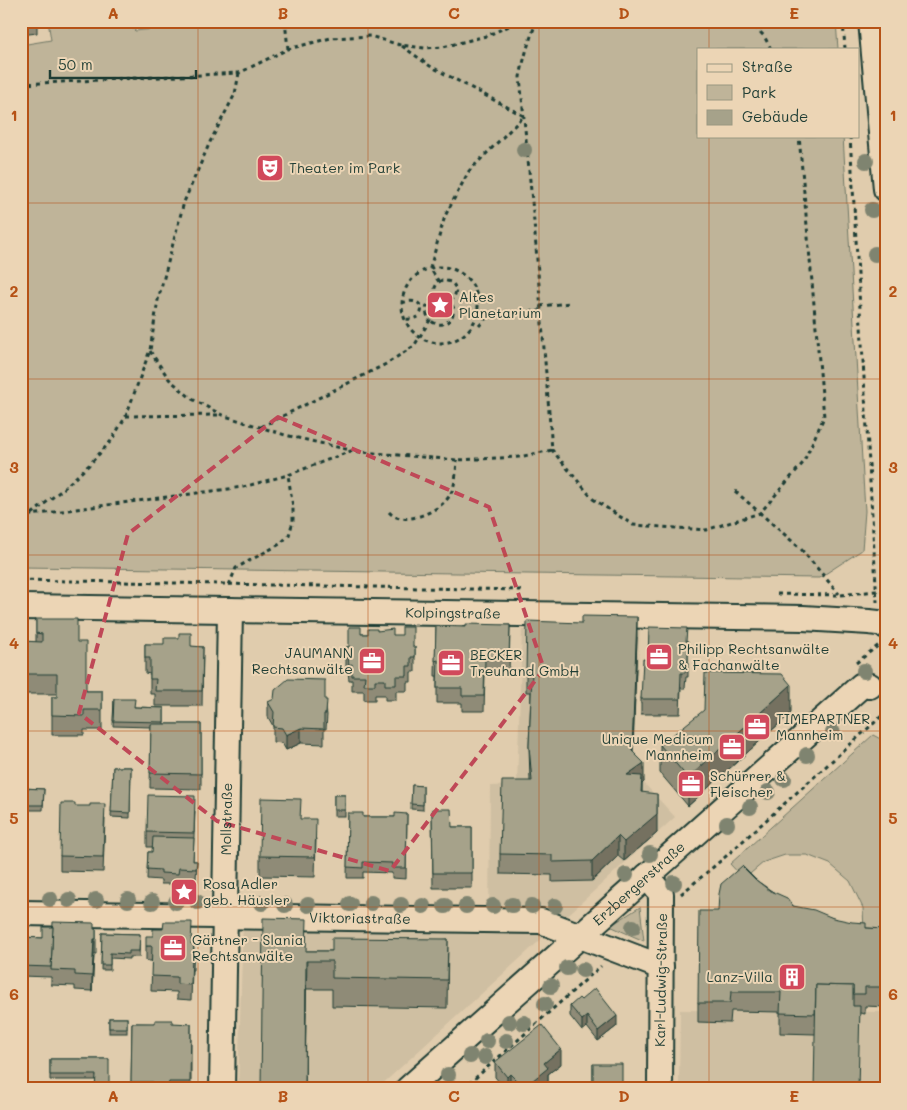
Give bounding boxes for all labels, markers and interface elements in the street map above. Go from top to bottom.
text: A [107,2,119,23]
text: B [278,2,288,23]
text: C [448,2,460,23]
text: D [618,2,630,23]
text: E [789,2,799,23]
scale bar [50,48,196,80]
legend [697,48,860,138]
text: 50 m [58,54,93,74]
text: Straße [742,56,793,76]
text: Park [742,82,776,102]
text: 1 [10,104,18,125]
text: 1 [889,104,897,125]
text: Gebäude [742,106,808,126]
theatre icon: Theater im Park [255,153,285,183]
place label: Theater im Park [289,158,400,177]
text: 2 [10,280,19,301]
text: 2 [889,280,898,301]
place label: Altes Planetarium [459,287,541,322]
place icon: Altes Planetarium [425,290,455,320]
text: 3 [9,456,19,477]
text: 3 [888,456,898,477]
street label: Kolpingstraße [405,602,501,623]
text: 4 [9,632,19,653]
text: 4 [888,632,898,653]
place label: Philipp Rechtsanwälte & Fachanwälte [678,639,829,674]
office icon: Philipp Rechtsanwälte & Fachanwälte [644,642,674,672]
place label: JAUMANN Rechtsanwälte [252,643,353,678]
place label: BECKER Treuhand GmbH [470,645,579,680]
office icon: JAUMANN Rechtsanwälte [357,646,387,676]
office icon: BECKER Treuhand GmbH [436,648,466,678]
place label: TIMEPARTNER Mannheim [776,709,870,744]
office icon: TIMEPARTNER Mannheim [742,712,772,742]
place label: Unique Medicum Mannheim [602,729,713,764]
office icon: Unique Medicum Mannheim [717,732,747,762]
place label: Schürrer & Fleischer [710,766,786,801]
office icon: Schürrer & Fleischer [676,769,706,799]
street label: Mollstraße [216,782,236,856]
text: 5 [9,807,19,828]
text: 5 [888,807,898,828]
street label: Erzbergerstraße [588,837,689,929]
place label: Rosa Adler geb. Häusler [203,874,290,909]
place icon: Rosa Adler geb. Häusler [169,877,199,907]
street label: Viktoriastraße [309,907,411,928]
street label: Karl-Ludwig-Straße [650,913,671,1047]
place label: Gärtner - Slania Rechtsanwälte [192,930,303,965]
office icon: Gärtner - Slania Rechtsanwälte [158,933,188,963]
building icon: Lanz-Villa [777,962,807,992]
place label: Lanz-Villa [706,967,773,986]
text: 6 [9,983,19,1004]
text: 6 [888,983,898,1004]
text: A [107,1085,119,1106]
text: B [278,1085,288,1106]
text: C [448,1085,460,1106]
text: D [618,1085,630,1106]
text: E [789,1085,799,1106]

